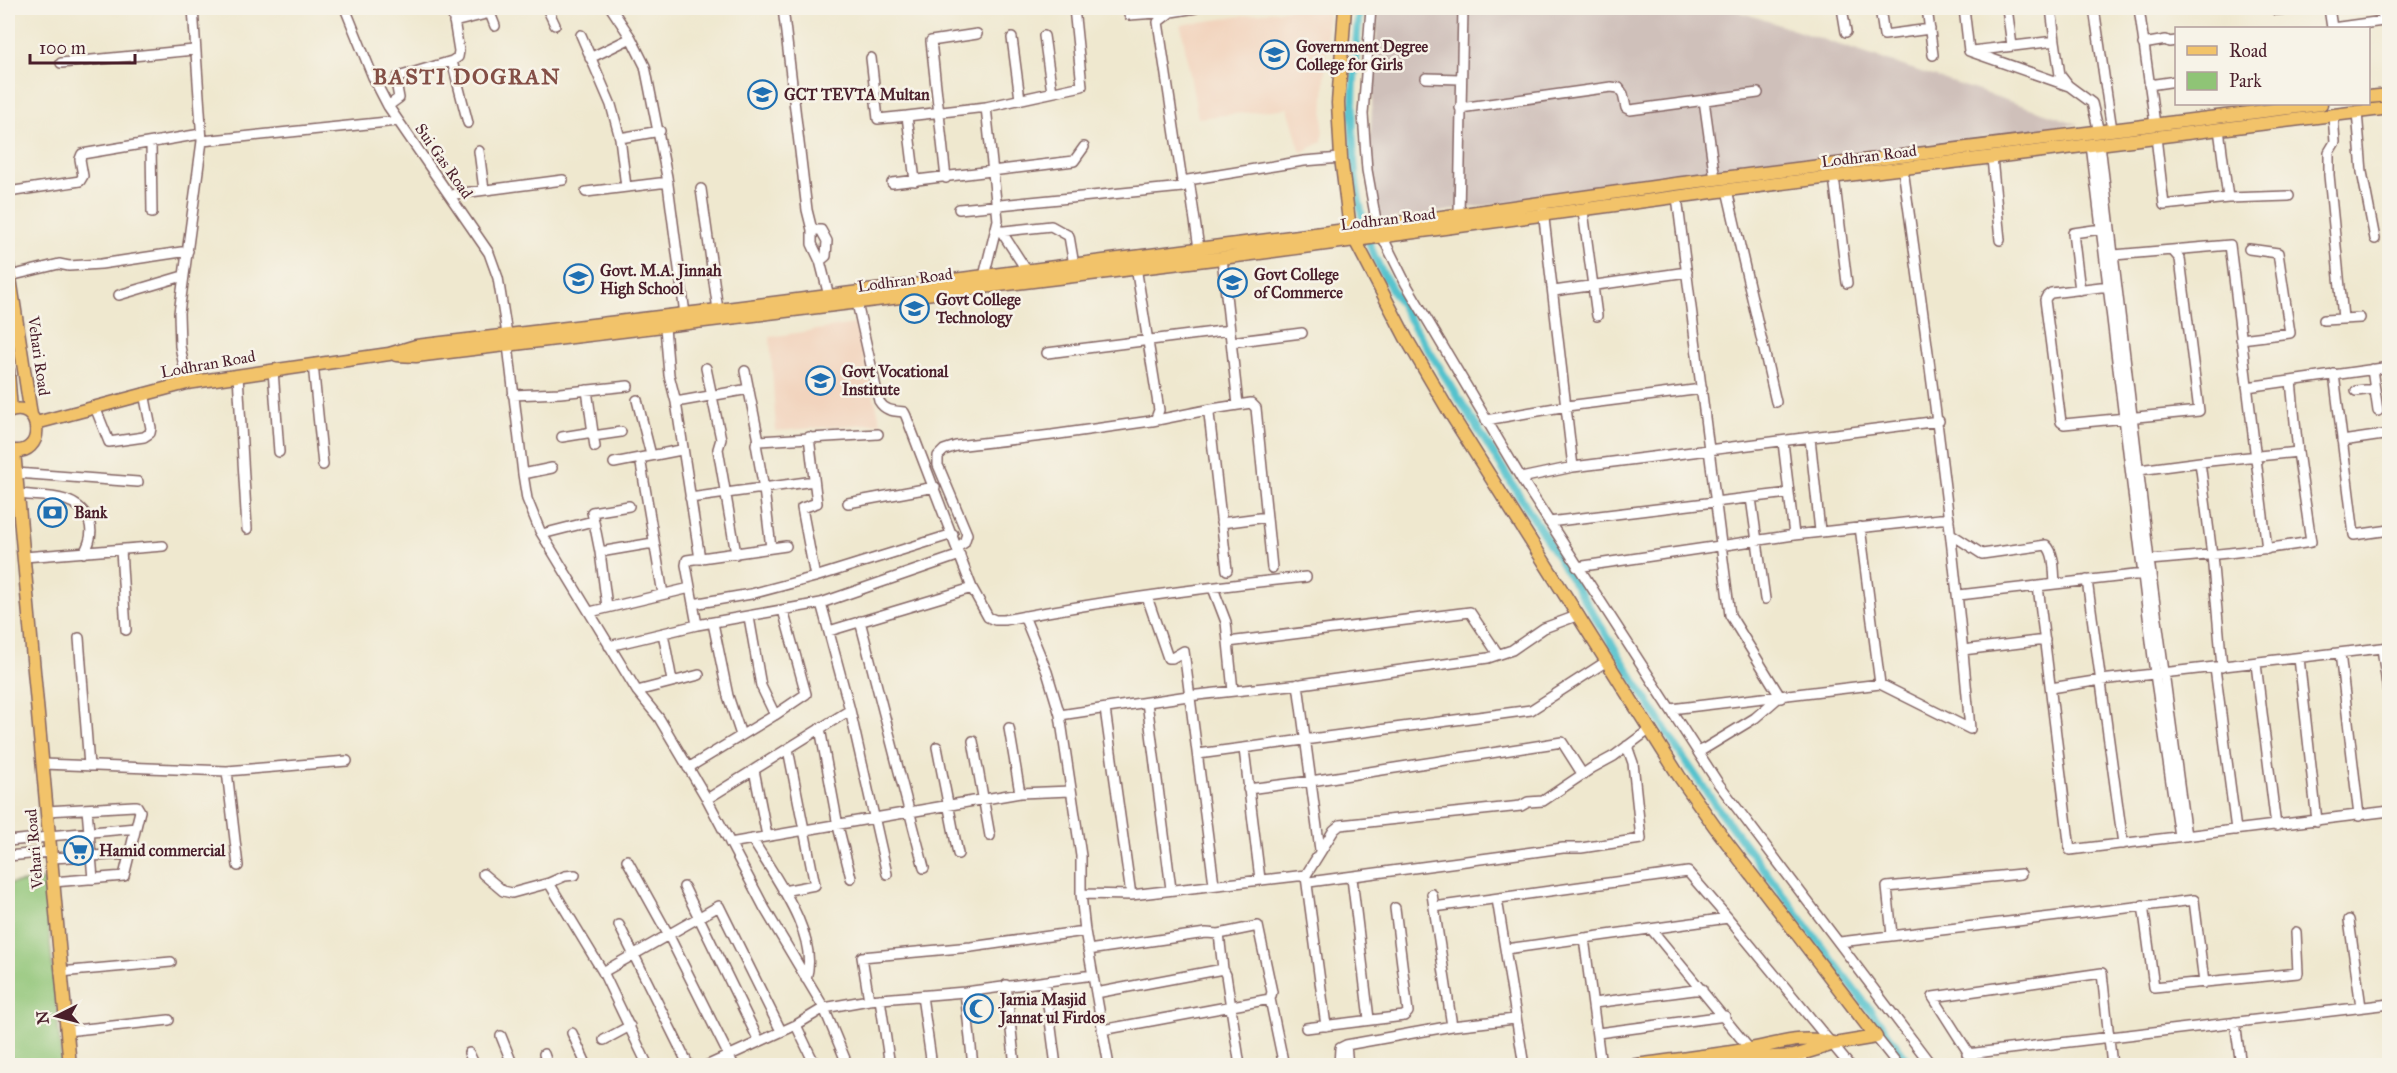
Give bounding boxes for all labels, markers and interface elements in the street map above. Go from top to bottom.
scale bar [30,27,135,65]
legend [2175,27,2370,105]
text: 100 m [39,37,86,59]
place label: Government Degree College for Girls [1296,37,1429,75]
school or university icon: Government Degree College for Girls [1259,39,1291,71]
text: Road [2229,40,2267,62]
district label: BASTI DOGRAN [373,63,561,90]
text: Park [2229,70,2262,92]
school or university icon: GCT TEVTA Multan [747,78,779,110]
place label: GCT TEVTA Multan [784,85,930,104]
street label: Sui Gas Road [411,120,477,202]
street label: Lodhran Road [1820,141,1918,171]
street label: Lodhran Road [1339,204,1437,234]
place label: Govt. M.A. Jinnah High School [600,261,722,299]
school or university icon: Govt. M.A. Jinnah High School [563,263,595,295]
street label: Lodhran Road [856,264,954,296]
place label: Govt College of Commerce [1254,265,1343,302]
school or university icon: Govt College of Commerce [1217,267,1249,299]
place label: Govt College Technology [935,290,1021,328]
school or university icon: Govt College Technology [899,292,931,324]
street label: Vehari Road [24,314,54,397]
street label: Lodhran Road [159,346,257,382]
place label: Govt Vocational Institute [842,362,949,399]
school or university icon: Govt Vocational Institute [805,364,837,396]
bank icon: Bank [37,496,69,528]
place label: Bank [74,503,108,522]
street label: Vehari Road [21,808,47,891]
supermarket icon: Hamid commercial [62,834,94,866]
place label: Hamid commercial [99,841,226,860]
north arrow [27,986,87,1046]
place label: Jamia Masjid Jannat ul Firdos [998,990,1105,1028]
mosque icon: Jamia Masjid Jannat ul Firdos [963,992,995,1024]
text: N [32,1009,53,1025]

